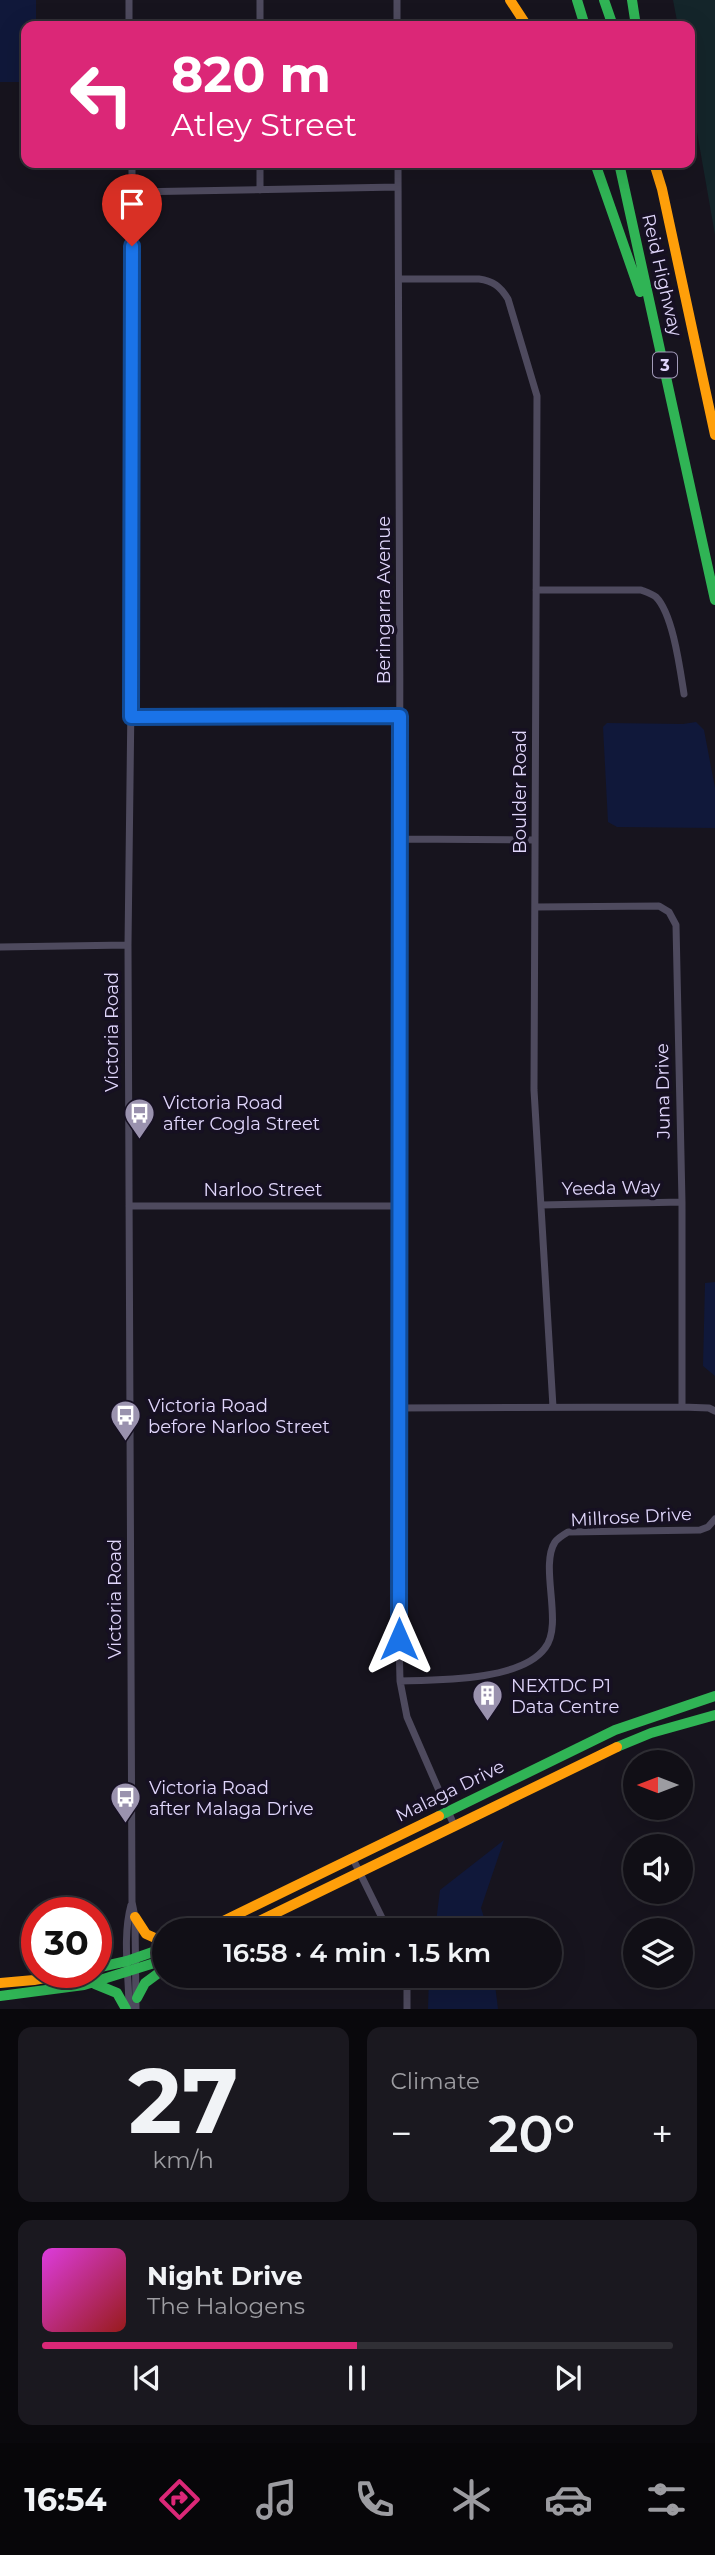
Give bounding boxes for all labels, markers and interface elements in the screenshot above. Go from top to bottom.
text: 820 m [171,45,331,104]
icon: left [56,49,147,140]
text: Atley Street [171,105,357,144]
pin [102,174,162,246]
icon: arrive [113,185,151,223]
street label: Reid Highway [637,212,687,339]
road number: 3 [653,352,677,378]
street label: Beringarra Avenue [373,516,395,684]
street label: Boulder Road [509,730,531,854]
street label: Victoria Road [101,972,123,1092]
street label: Juna Drive [651,1043,675,1140]
place label: Victoria Road after Cogla Street [163,1092,320,1135]
bus stop icon: Victoria Road after Cogla Street [123,1096,157,1140]
street label: Yeeda Way [561,1176,661,1200]
street label: Narloo Street [204,1179,322,1201]
place label: Victoria Road before Narloo Street [148,1395,330,1438]
bus stop icon: Victoria Road before Narloo Street [108,1399,142,1443]
street label: Millrose Drive [570,1503,692,1531]
street label: Victoria Road [104,1539,126,1659]
position arrow [362,1602,436,1676]
place label: NEXTDC P1 Data Centre [511,1675,619,1718]
building icon: NEXTDC P1 Data Centre [471,1679,505,1723]
north arrow [623,1750,693,1820]
map controls [623,1750,693,1988]
street label: Malaga Drive [392,1755,508,1827]
place label: Victoria Road after Malaga Drive [149,1777,314,1820]
bus stop icon: Victoria Road after Malaga Drive [109,1781,143,1825]
button: sound [623,1834,693,1904]
speed limit sign: 30 [21,1897,112,1988]
button: layers [623,1918,693,1988]
text: 16:58 · 4 min · 1.5 km [223,1937,491,1969]
text: 27 [128,2045,238,2156]
text: Climate [391,2067,480,2095]
text: 20° [488,2102,575,2165]
text: − [391,2110,412,2157]
text: + [651,2110,673,2157]
text: km/h [153,2146,214,2174]
text: Night Drive [147,2260,303,2292]
text: The Halogens [147,2292,305,2320]
icon: previous [128,2359,166,2397]
icon: pause [338,2359,376,2397]
icon: next [549,2359,587,2397]
icon: directions [155,2475,204,2524]
icon: music [252,2475,301,2524]
icon: phone [350,2475,399,2524]
icon: climate [447,2475,496,2524]
icon: car [544,2475,593,2524]
icon: filters [642,2475,691,2524]
text: 16:54 [24,2480,107,2519]

